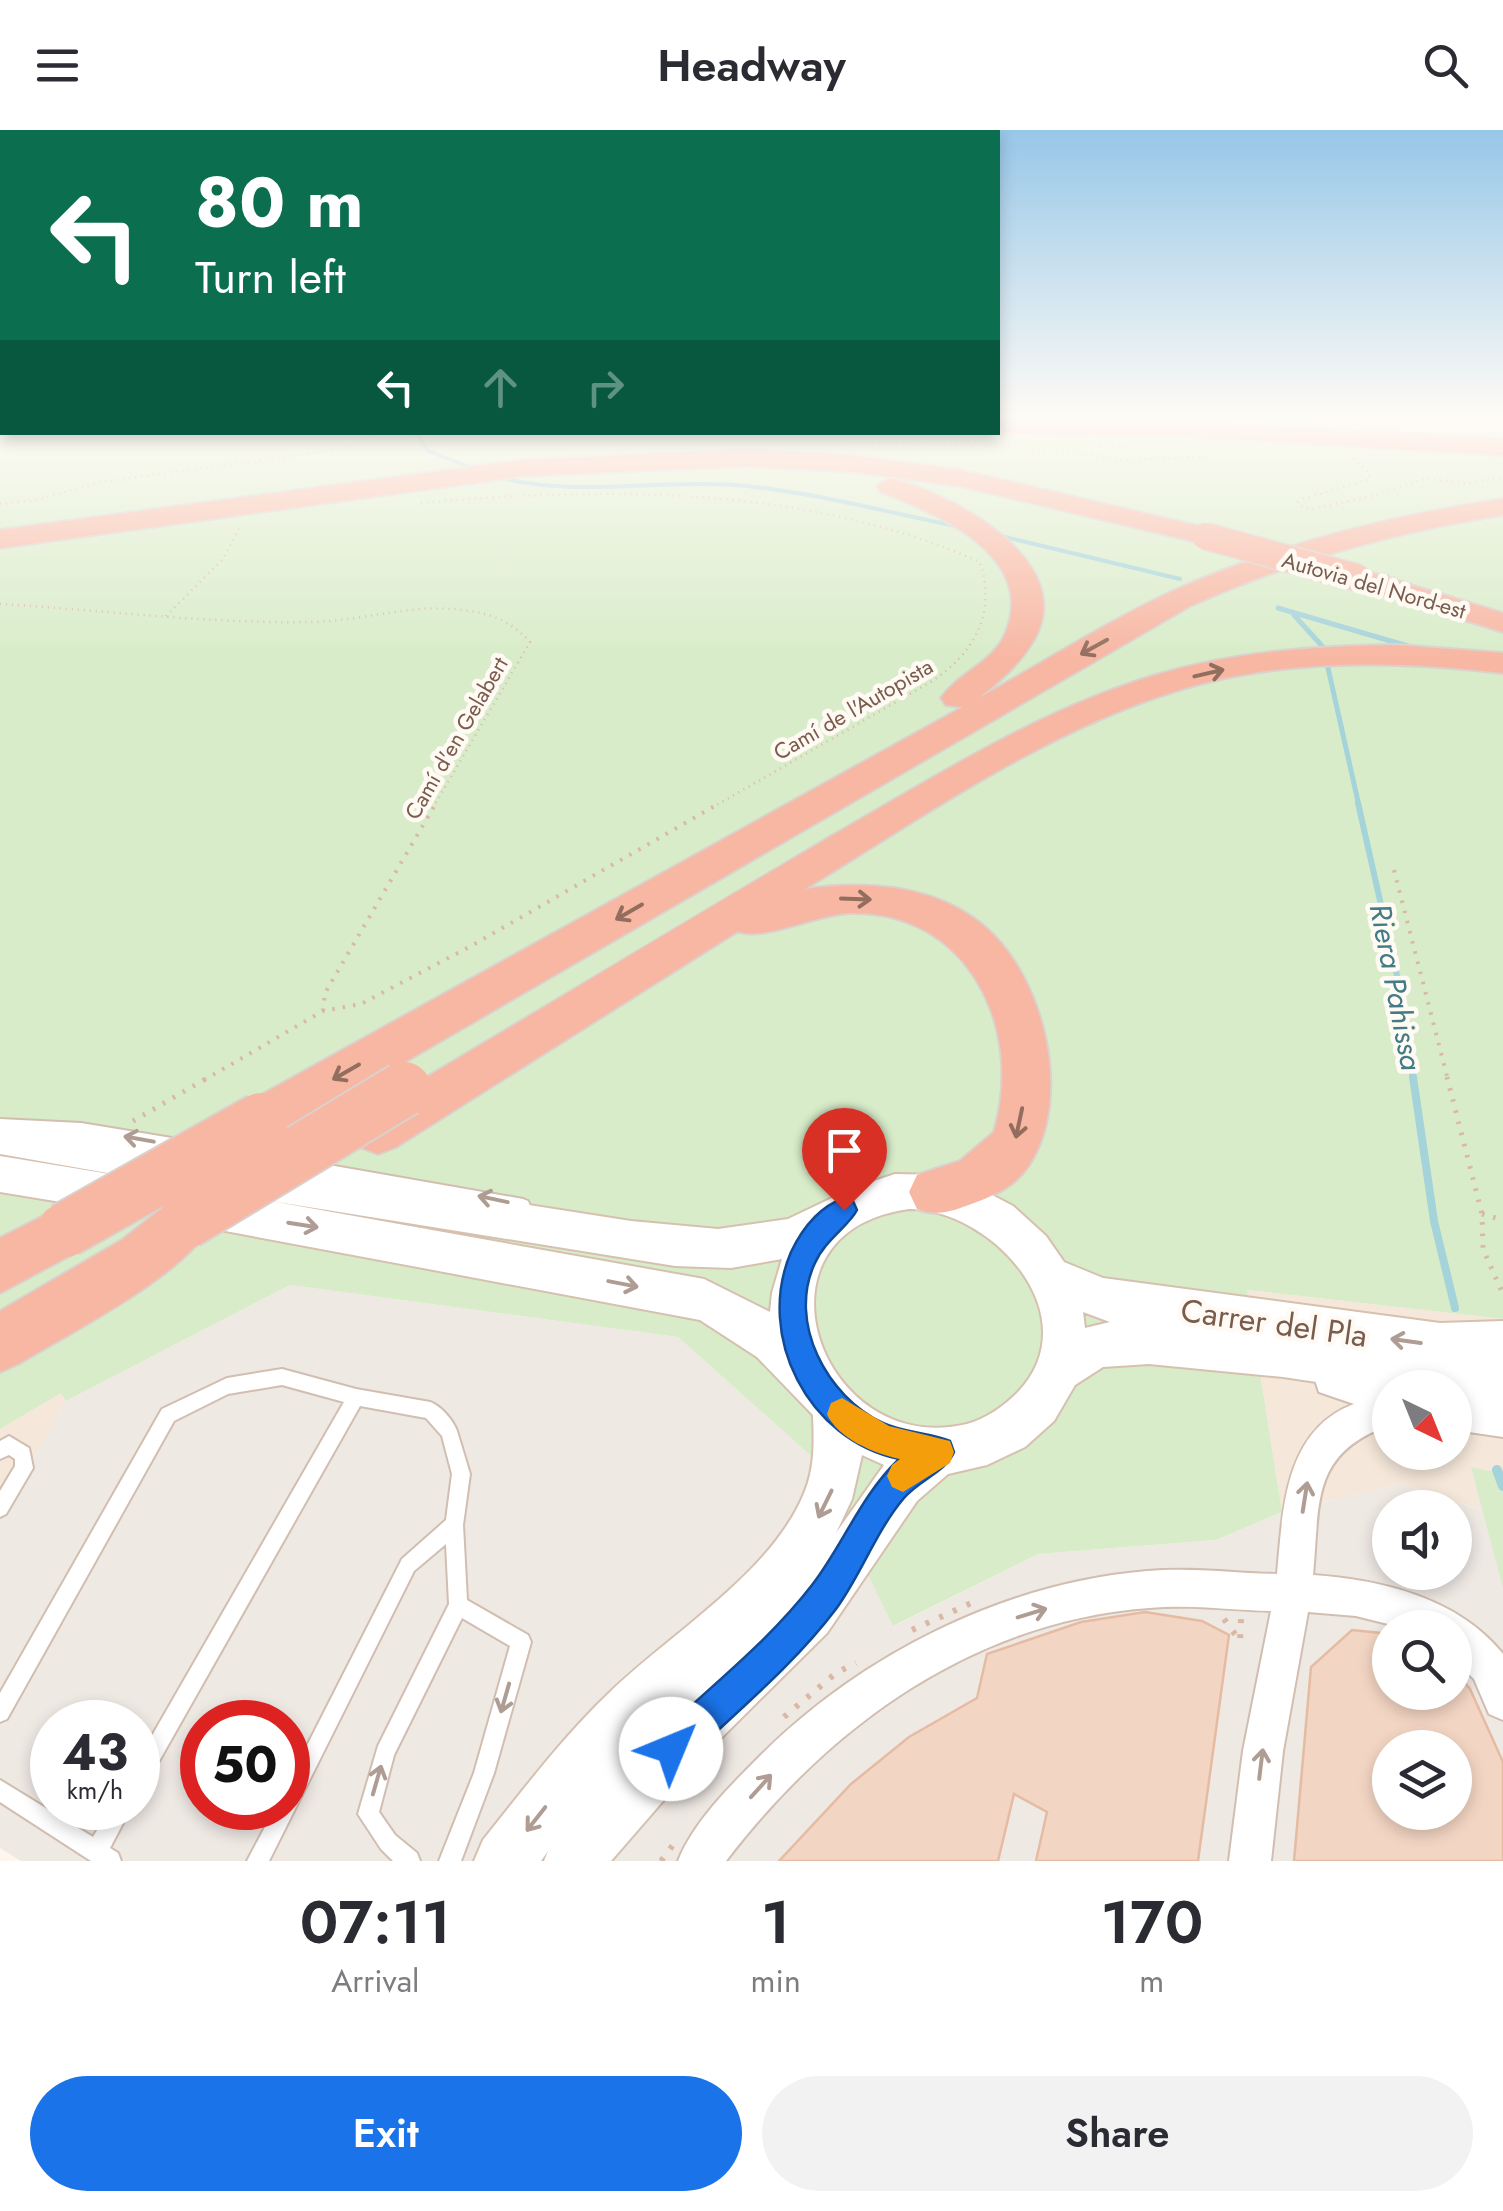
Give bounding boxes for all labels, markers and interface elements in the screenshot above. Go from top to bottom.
text: Headway [657,33,846,98]
icon: menu [30,38,85,93]
icon: search [1418,38,1473,93]
text: 80 m [195,152,364,253]
icon: left [30,170,160,300]
text: Turn left [195,245,346,310]
icon: left [368,360,423,415]
icon: ahead [473,360,528,415]
icon: right [578,360,633,415]
street label: Autovia del Nord-est [1278,543,1470,627]
one-way arrow [1079,637,1109,657]
street label: Camí d'en Gelabert [396,650,516,825]
street label: Camí de l'Autopista [767,650,939,768]
one-way arrow [1192,662,1224,681]
one-way arrow [840,890,872,909]
water label: Riera Pahissa [1359,900,1433,1074]
one-way arrow [615,902,644,922]
one-way arrow [332,1062,361,1082]
one-way arrow [1009,1106,1028,1138]
pin [802,1108,887,1211]
icon: arrive [817,1123,872,1178]
one-way arrow [123,1129,155,1148]
one-way arrow [478,1189,510,1208]
one-way arrow [287,1216,319,1235]
one-way arrow [606,1275,638,1294]
street label: Carrer del Pla [1178,1287,1370,1359]
one-way arrow [1390,1331,1423,1349]
north arrow [1372,1370,1472,1470]
map controls [1372,1370,1472,1830]
one-way arrow [1296,1481,1314,1514]
one-way arrow [814,1488,833,1518]
button: sound [1372,1490,1472,1590]
one-way arrow [1015,1603,1047,1621]
button: search [1372,1610,1472,1710]
one-way arrow [495,1682,514,1713]
position arrow [619,1697,723,1801]
speed limit sign: 50 [180,1700,310,1830]
text: 43 [62,1716,128,1789]
button: layers [1372,1730,1472,1830]
one-way arrow [1252,1748,1271,1781]
one-way arrow [369,1765,388,1796]
text: km/h [67,1772,123,1808]
one-way arrow [749,1774,772,1799]
one-way arrow [526,1805,547,1832]
text: 07:11 [300,1879,451,1966]
text: 1 [761,1879,790,1966]
text: 170 [1100,1879,1203,1966]
text: Arrival [331,1958,419,2004]
text: min [751,1958,801,2004]
text: m [1139,1958,1164,2004]
button: Exit [30,2076,742,2191]
button: Share [762,2076,1473,2191]

